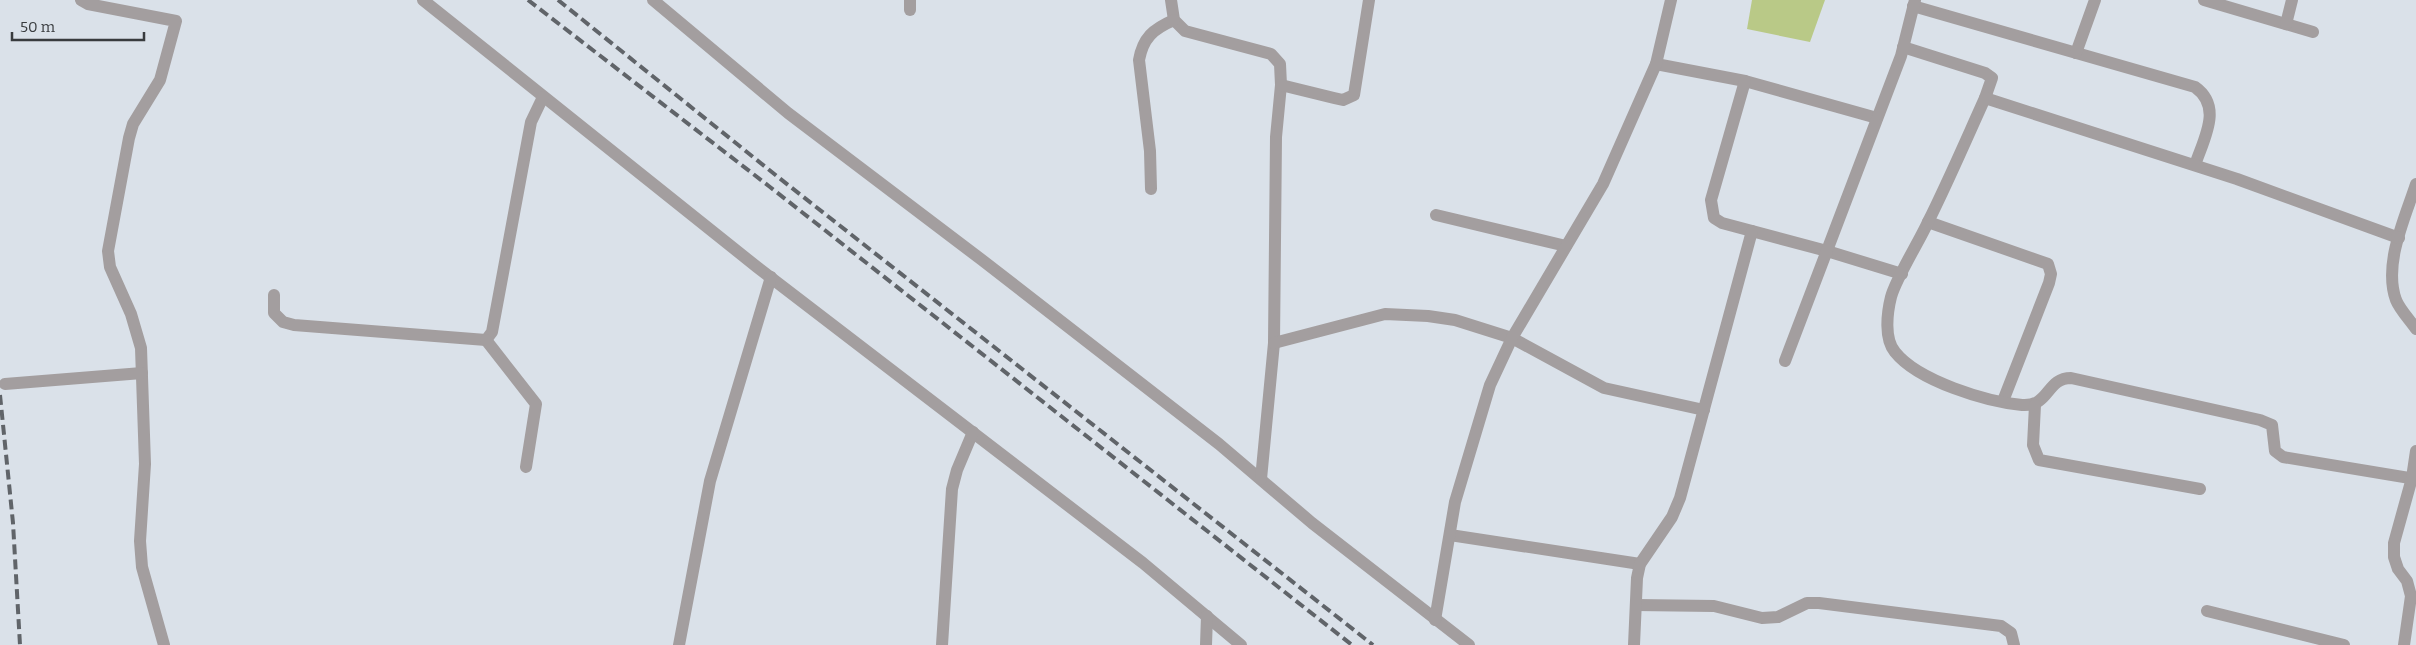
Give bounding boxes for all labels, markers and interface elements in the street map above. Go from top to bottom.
scale bar [12,10,145,42]
text: 50 m [20,18,56,36]

